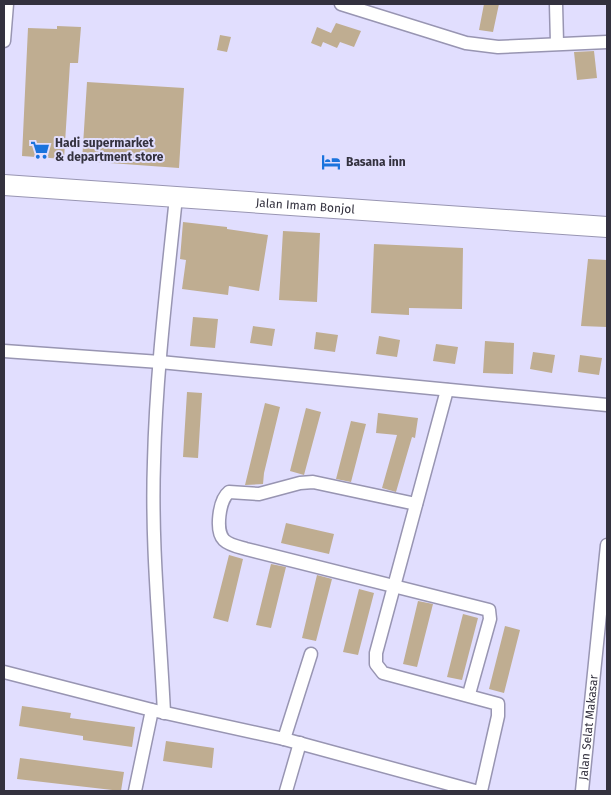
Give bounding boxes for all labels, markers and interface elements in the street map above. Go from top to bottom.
place label: Hadi supermarket & department store [55,136,164,164]
supermarket icon: Hadi supermarket & department store [29,139,51,161]
hotel icon: Basana inn [320,151,342,173]
place label: Basana inn [346,155,406,169]
street label: Jalan Imam Bonjol [255,196,356,216]
street label: Jalan Selat Makasar [576,674,601,781]

